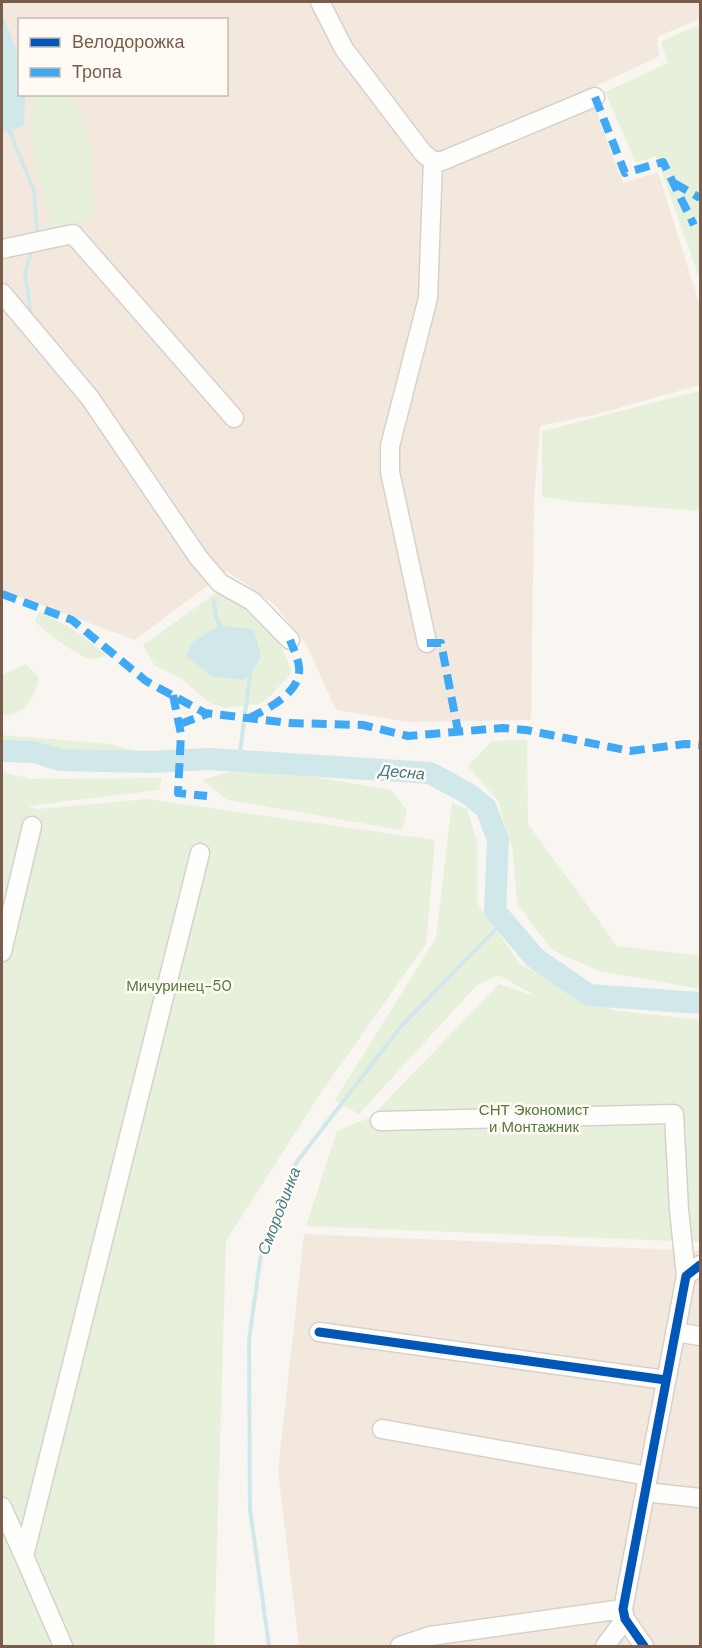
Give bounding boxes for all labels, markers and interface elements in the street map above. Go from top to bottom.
legend [18,18,228,96]
text: Велодорожка [72,30,185,54]
text: Тропа [72,60,123,84]
water label: Десна [376,759,426,784]
park label: Мичуринец-50 [126,976,232,996]
park label: СНТ Экономист и Монтажник [479,1100,589,1137]
water label: Смородинка [253,1164,305,1258]

